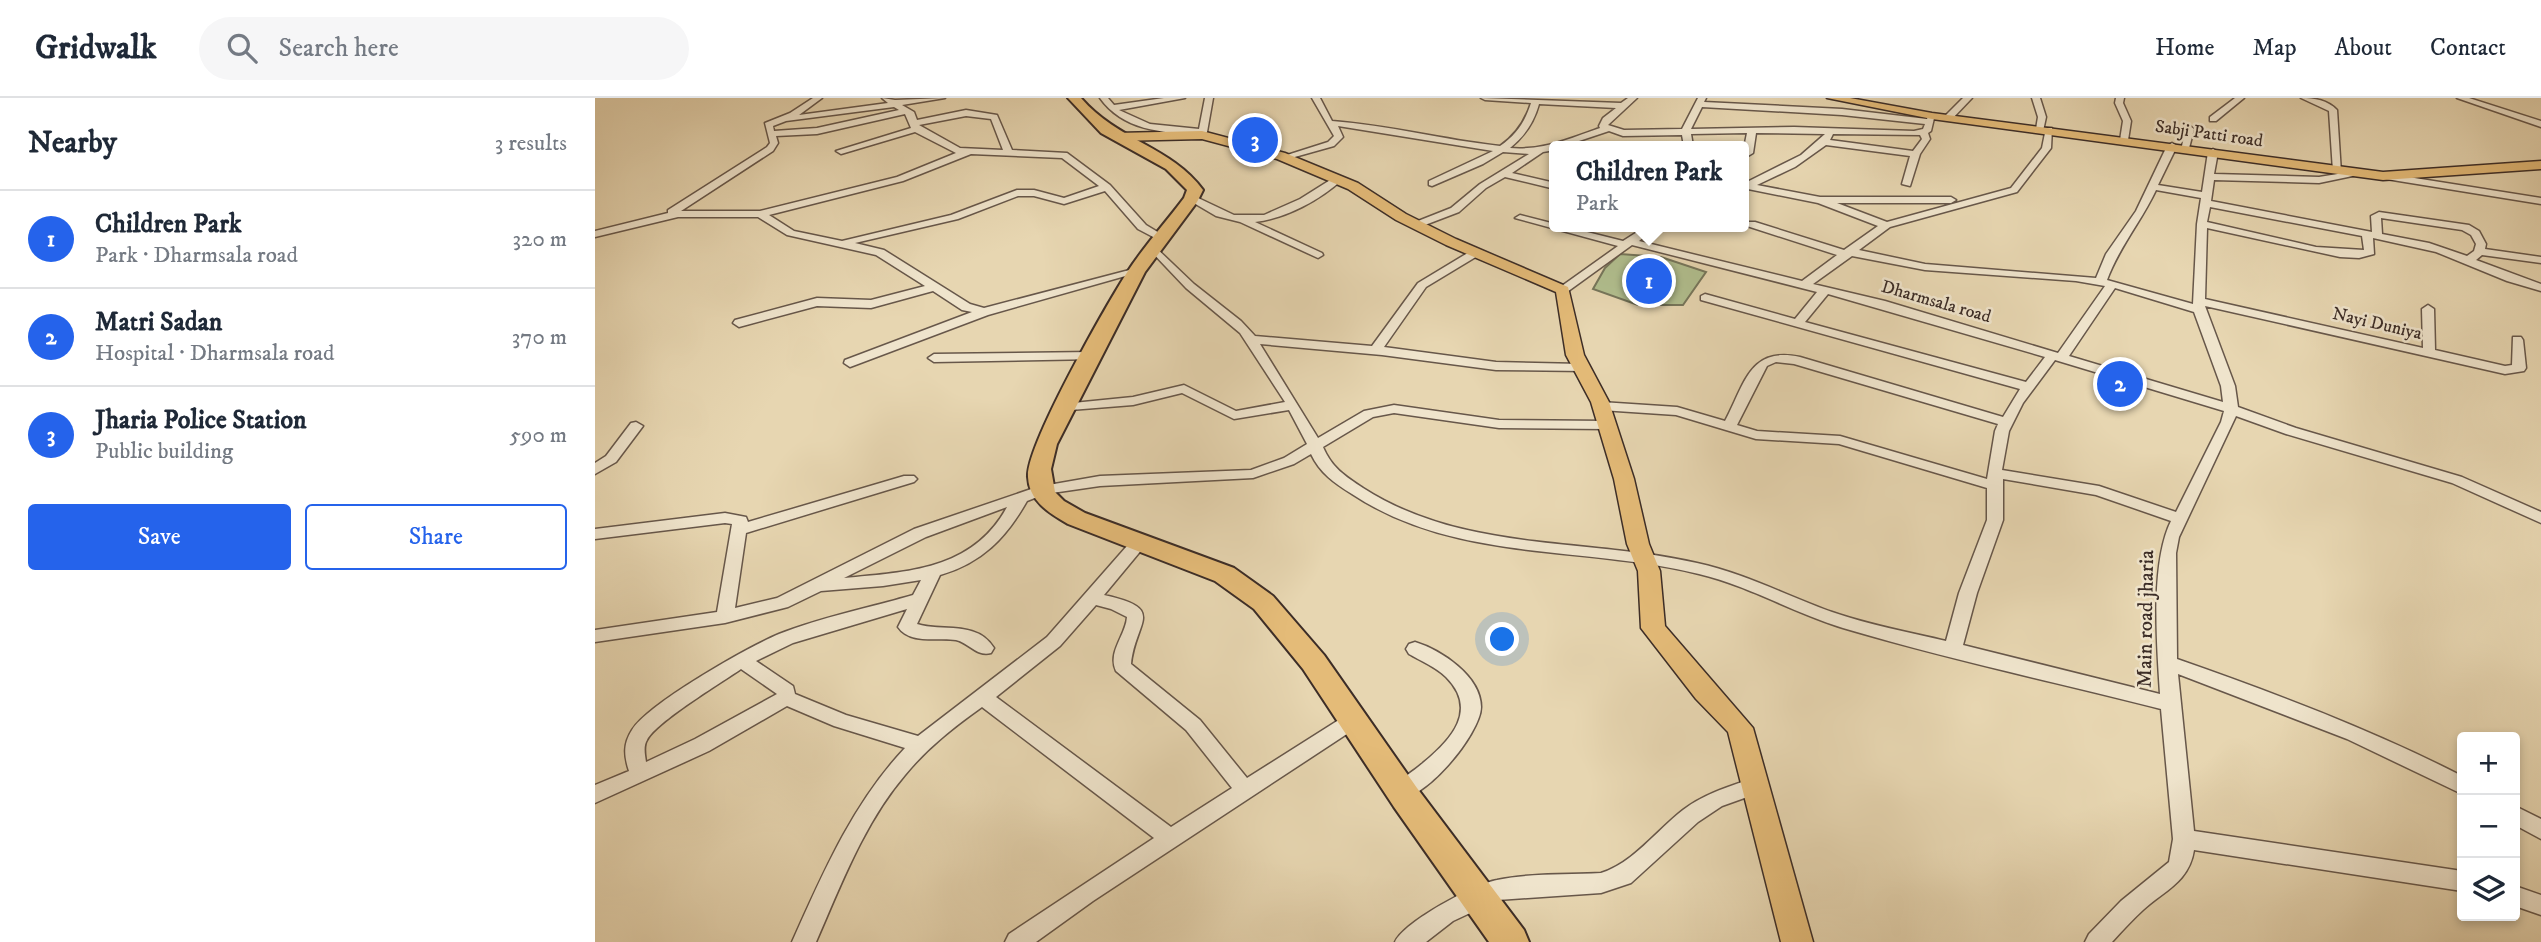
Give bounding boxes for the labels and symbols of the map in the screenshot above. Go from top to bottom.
pin: 3 [1232,114,1278,166]
street label: Sabji Patti road [2154,116,2264,152]
pin: 1 [1626,255,1672,307]
street label: Dharmsala road [1879,276,1993,328]
street label: Nayi Duniya [2330,303,2424,345]
pin: 2 [2097,358,2143,410]
street label: Main road jharia [2132,550,2160,688]
your location [1485,622,1519,656]

